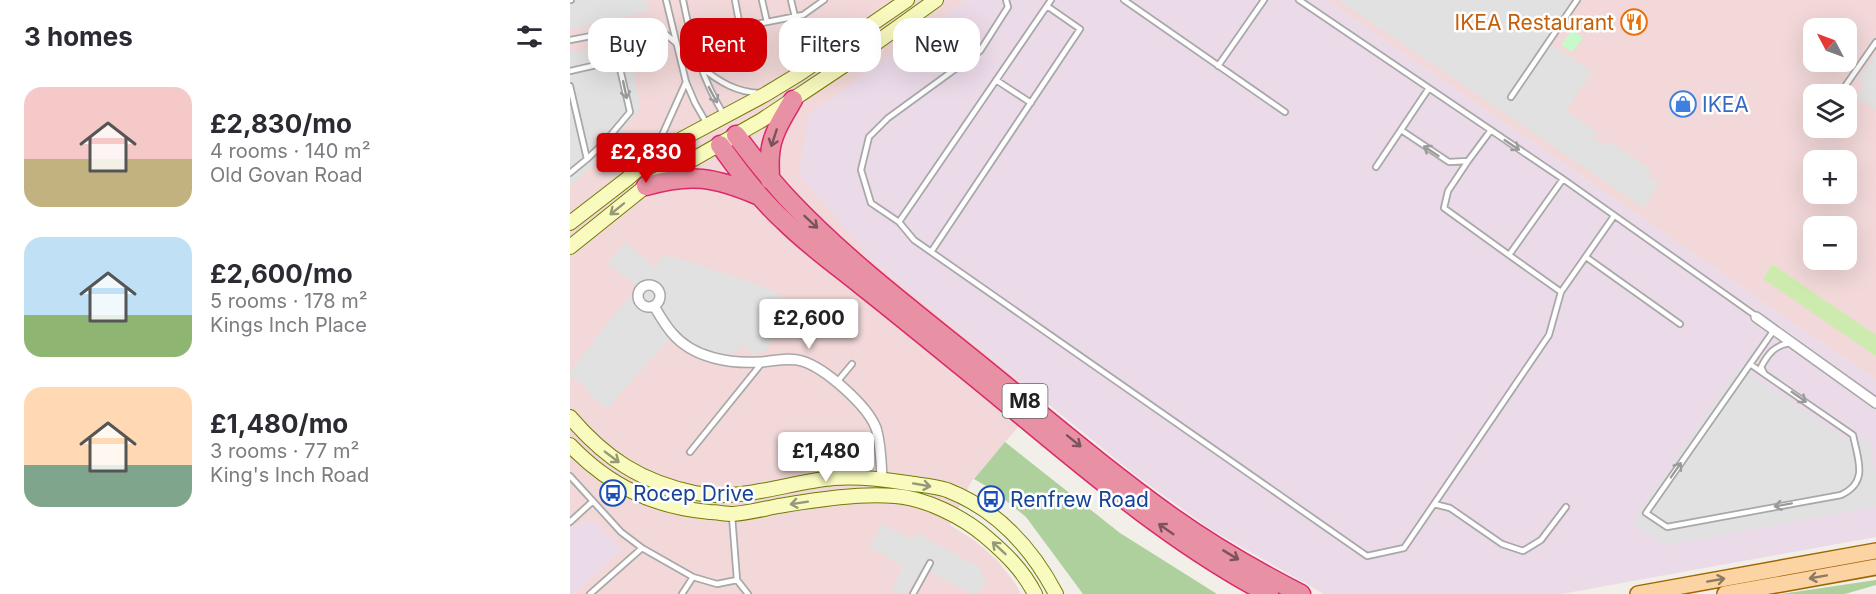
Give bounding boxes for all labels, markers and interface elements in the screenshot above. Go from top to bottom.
restaurant icon: IKEA Restaurant [1619,7,1649,37]
place label: IKEA Restaurant [1455,10,1614,35]
chip: Buy [588,18,668,72]
chip: Rent [680,18,767,72]
chip: Filters [779,18,881,72]
chip: New [893,18,980,72]
north arrow [1803,18,1857,72]
map controls [1803,18,1857,270]
icon: filters [513,20,546,53]
text: 3 homes [24,21,133,52]
one-way arrow [619,80,631,99]
button: layers [1803,84,1857,138]
one-way arrow [708,86,719,104]
shop icon: IKEA [1668,89,1698,119]
place label: IKEA [1702,92,1749,117]
text: £2,830/mo [210,108,352,139]
icon: home [72,111,144,183]
one-way arrow [768,128,779,147]
pin: £2,830 [597,133,695,184]
text: 4 rooms · 140 m² [210,139,370,163]
one-way arrow [1504,139,1520,151]
text: £2,830 [611,140,681,164]
one-way arrow [1423,144,1440,157]
button: + [1803,150,1857,204]
text: Old Govan Road [210,163,363,187]
one-way arrow [610,202,625,216]
one-way arrow [804,215,819,229]
button: − [1803,216,1857,270]
text: £2,600/mo [210,258,353,289]
icon: home [72,261,144,333]
text: 5 rooms · 178 m² [210,289,368,313]
pin: £2,600 [760,299,858,350]
text: £2,600 [773,306,845,330]
text: Kings Inch Place [210,313,367,337]
road number: M8 [1002,384,1048,418]
one-way arrow [1790,391,1806,403]
text: £1,480/mo [210,408,348,439]
icon: home [72,411,144,483]
pin: £1,480 [777,432,875,483]
one-way arrow [1066,434,1082,447]
text: 3 rooms · 77 m² [210,439,359,463]
text: £1,480 [792,439,860,463]
one-way arrow [603,451,619,464]
one-way arrow [1670,462,1682,478]
text: King's Inch Road [210,463,369,487]
bus stop icon: Rocep Drive [598,478,628,508]
one-way arrow [912,480,932,491]
place label: Rocep Drive [633,481,754,506]
bus stop icon: Renfrew Road [976,484,1006,514]
place label: Renfrew Road [1010,487,1149,512]
one-way arrow [789,498,809,509]
one-way arrow [1773,500,1793,511]
one-way arrow [1158,523,1174,535]
one-way arrow [992,541,1007,555]
one-way arrow [1222,550,1239,562]
one-way arrow [1809,572,1829,583]
one-way arrow [1706,574,1725,585]

